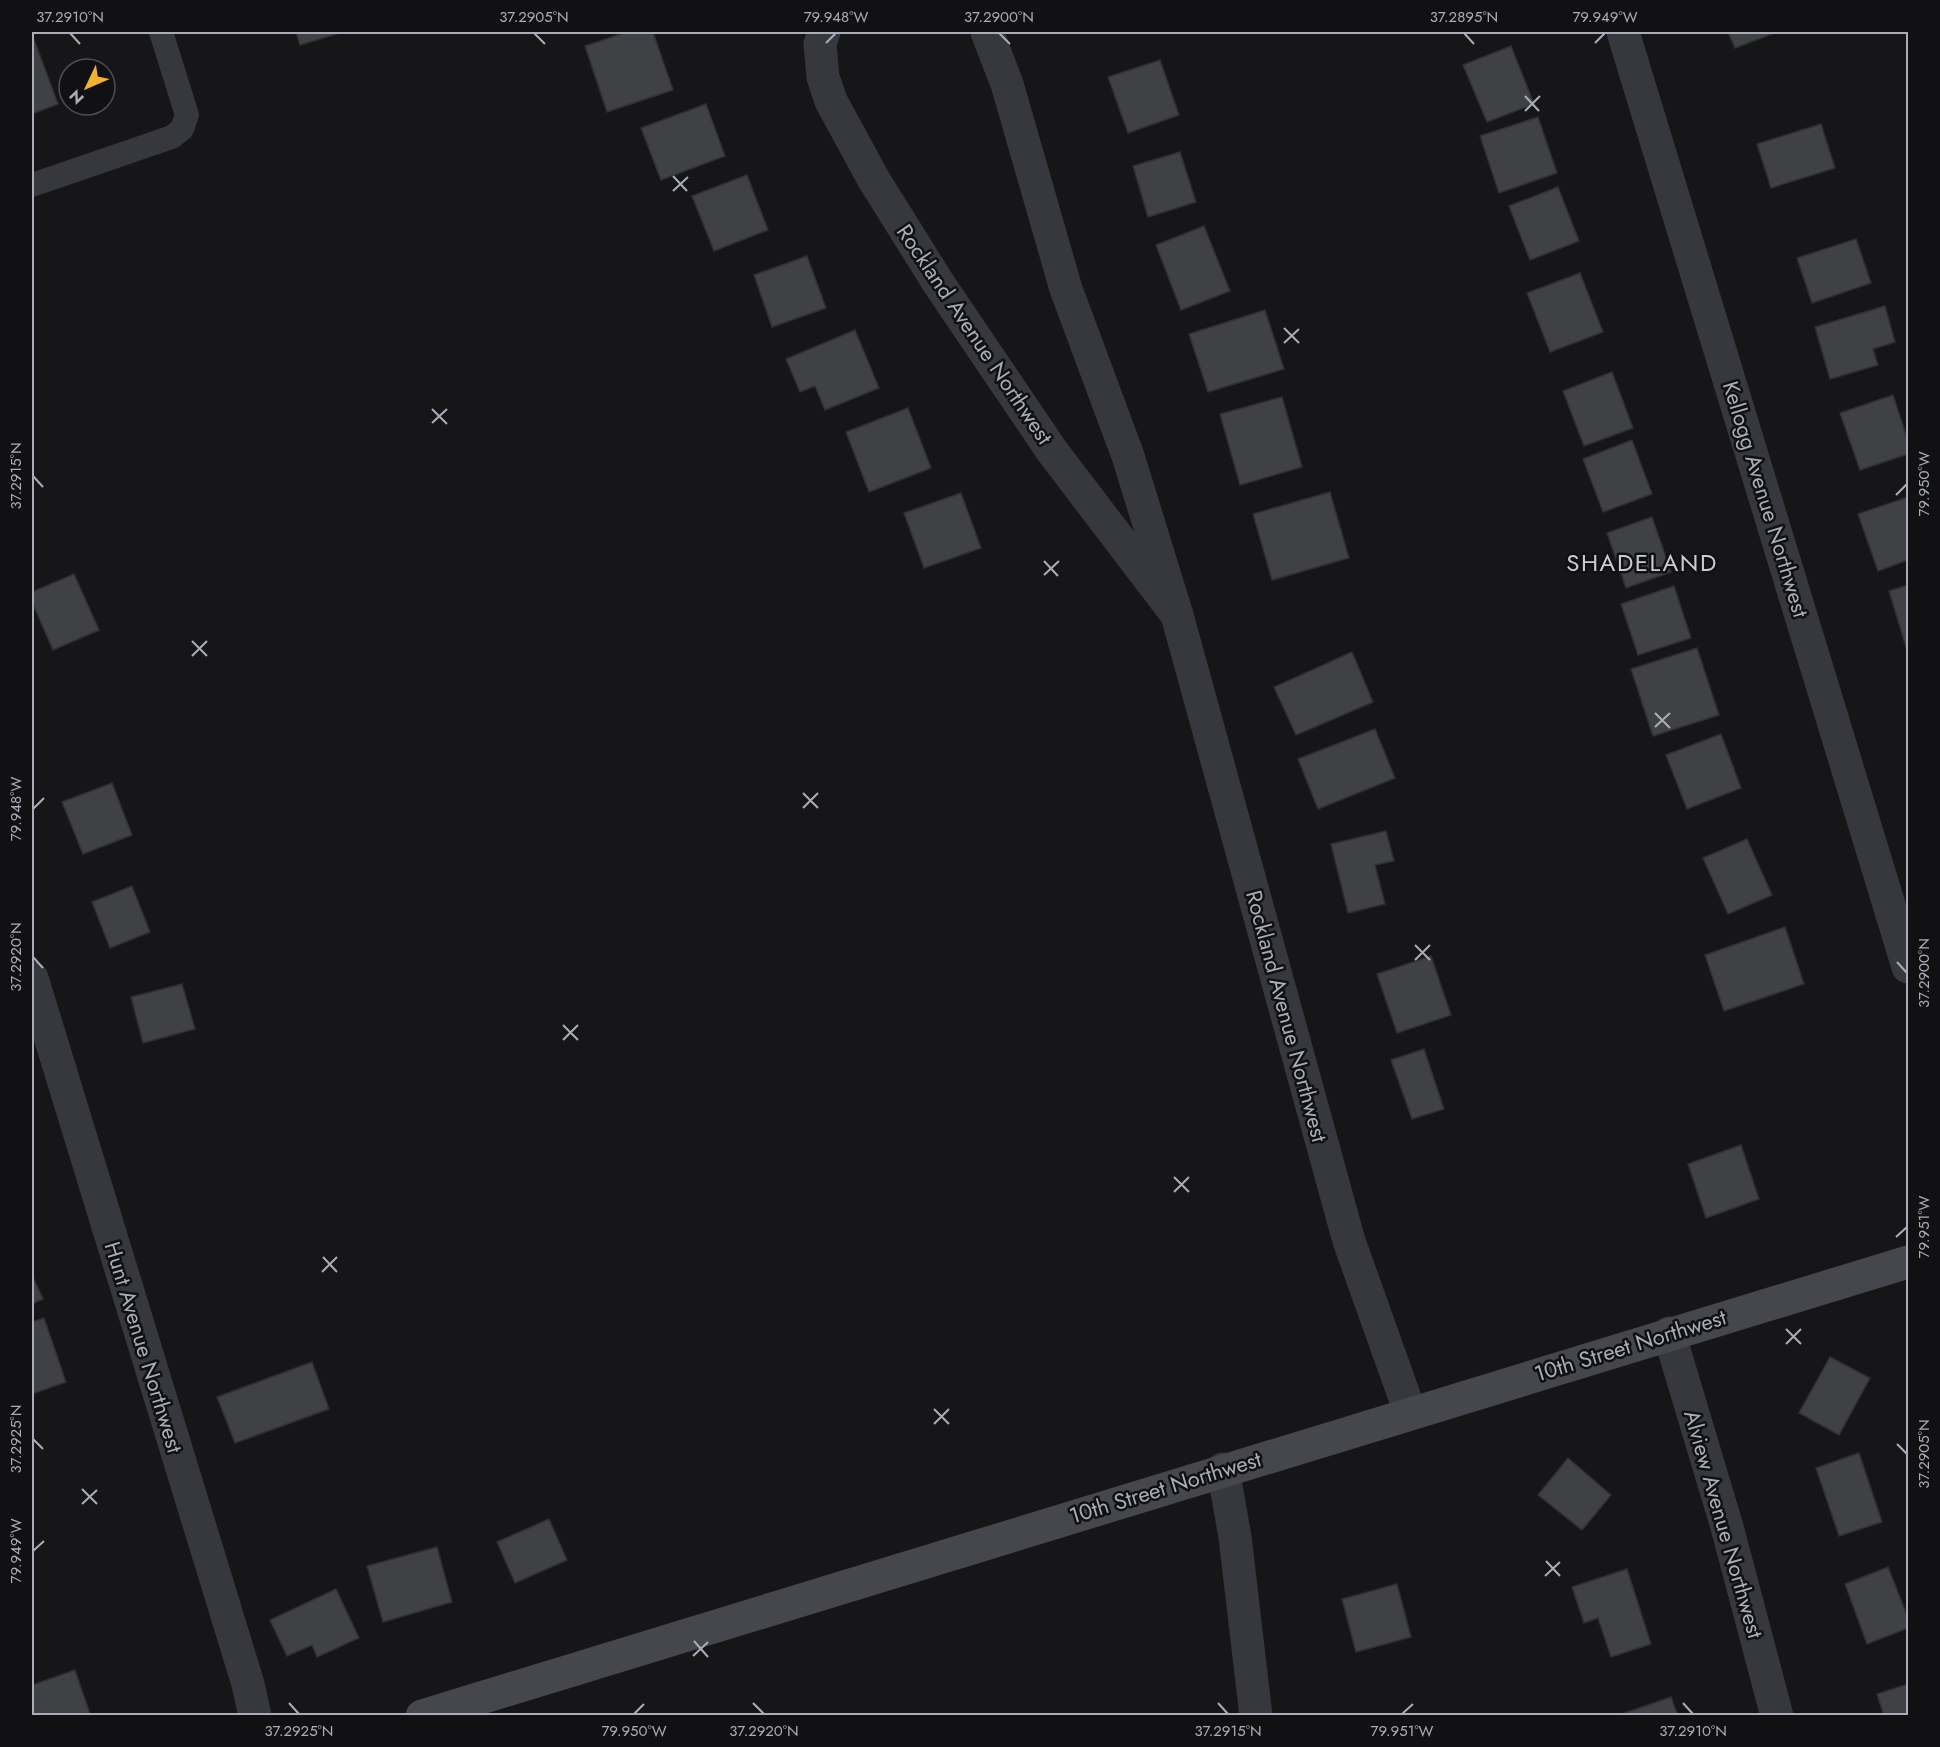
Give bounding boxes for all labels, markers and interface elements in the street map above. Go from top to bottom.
text: 37.2910°N [36,6,104,28]
text: 37.2905°N [499,6,569,28]
text: 79.948°W [804,6,868,28]
text: 37.2900°N [964,6,1034,28]
text: 37.2895°N [1430,6,1498,28]
text: 79.949°W [1572,6,1638,28]
north arrow [57,57,117,117]
text: N [64,85,89,110]
street label: Rockland Avenue Northwest [889,218,1061,451]
street label: Kellogg Avenue Northwest [1715,377,1817,622]
text: 37.2915°N [5,442,27,510]
text: 79.950°W [1913,451,1935,517]
district label: SHADELAND [1566,545,1718,580]
text: 79.948°W [5,777,27,841]
street label: Rockland Avenue Northwest [1238,887,1336,1146]
text: 37.2920°N [5,922,27,992]
text: 37.2900°N [1913,938,1935,1008]
text: 79.951°W [1913,1195,1935,1258]
street label: Hunt Avenue Northwest [97,1237,192,1457]
street label: 10th Street Northwest [1530,1300,1731,1389]
text: 37.2925°N [5,1405,27,1473]
street label: Alview Avenue Northwest [1676,1406,1772,1643]
text: 37.2905°N [1913,1419,1935,1489]
street label: 10th Street Northwest [1065,1442,1266,1531]
text: 79.949°W [5,1518,27,1584]
text: 37.2925°N [265,1720,333,1742]
text: 79.950°W [601,1720,667,1742]
text: 37.2920°N [729,1720,799,1742]
text: 37.2915°N [1194,1720,1262,1742]
text: 79.951°W [1371,1720,1434,1742]
text: 37.2910°N [1659,1720,1727,1742]

